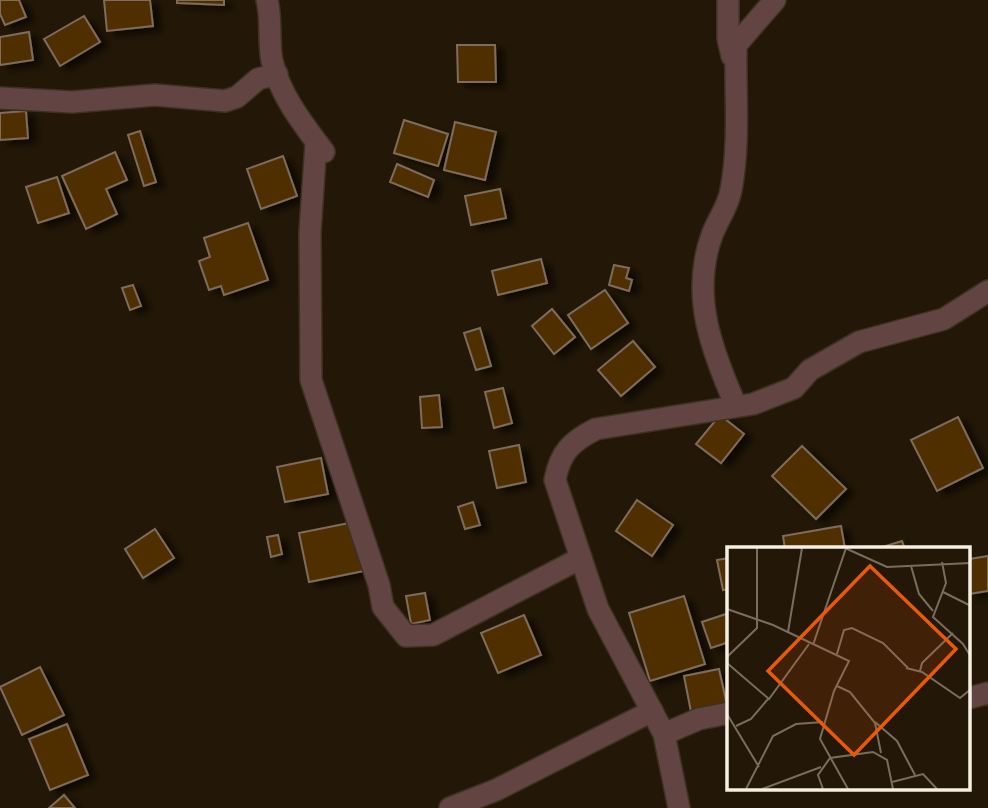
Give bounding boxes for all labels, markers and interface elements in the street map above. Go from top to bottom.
inset map [727,547,970,790]

